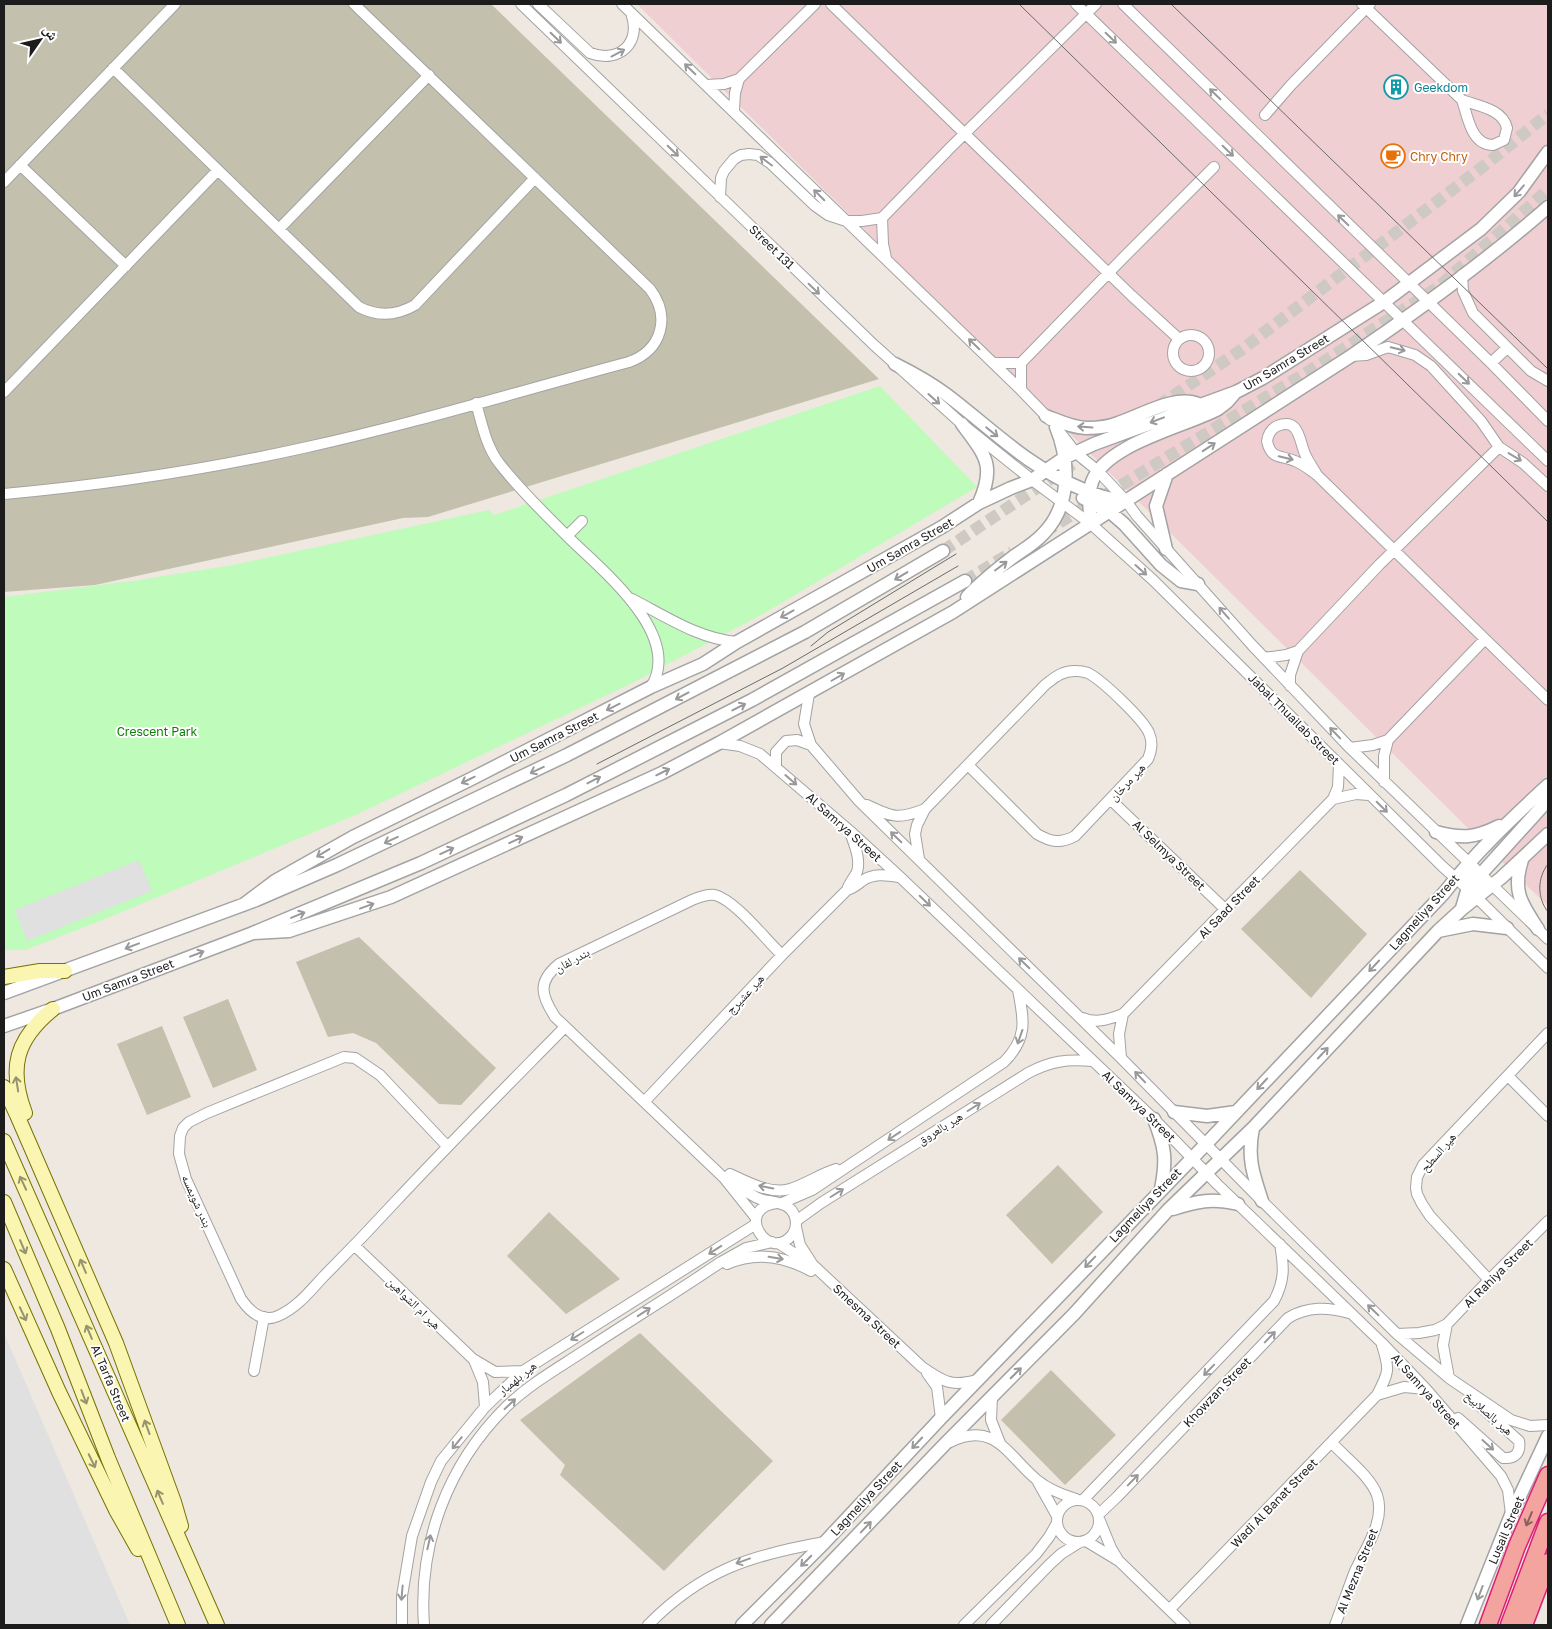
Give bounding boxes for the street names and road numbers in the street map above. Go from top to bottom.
street label: Street 131 [746,222,798,272]
street label: Um Samra Street [1240,330,1332,393]
street label: Um Samra Street [864,514,956,576]
street label: Jabal Thuailab Street [1245,670,1343,768]
street label: Um Samra Street [507,708,601,766]
street label: هير مرخان [1106,760,1148,804]
street label: Al Samrya Street [803,789,885,865]
street label: Al Selmya Street [1130,817,1209,894]
street label: Lagmeliya Street [1386,871,1462,953]
street label: Al Saad Street [1195,872,1263,942]
street label: بندر لفان [552,944,592,976]
street label: Um Samra Street [80,955,176,1004]
street label: هير عشيرج [723,971,767,1017]
street label: Al Samrya Street [1099,1067,1179,1145]
street label: هير بالعروق [915,1108,966,1148]
street label: هير السطح [1417,1129,1459,1175]
street label: Lagmeliya Street [1106,1165,1184,1245]
street label: بندر شويمسه [178,1172,215,1230]
street label: Al Rahiya Street [1460,1235,1536,1311]
street label: هير ام الشواهين [383,1274,444,1333]
street label: Smesma Street [830,1281,904,1351]
street label: Al Tarfa Street [88,1342,134,1424]
street label: Al Samrya Street [1388,1350,1464,1432]
street label: Khowzan Street [1180,1354,1254,1430]
street label: هير بلهمبار [494,1358,540,1399]
street label: هير بالصلابيخ [1461,1388,1516,1438]
street label: Wadi Al Banat Street [1228,1455,1321,1551]
street label: Lagmeliya Street [827,1457,905,1539]
street label: Lusail Street [1485,1493,1527,1566]
street label: Al Mezna Street [1333,1526,1381,1616]

